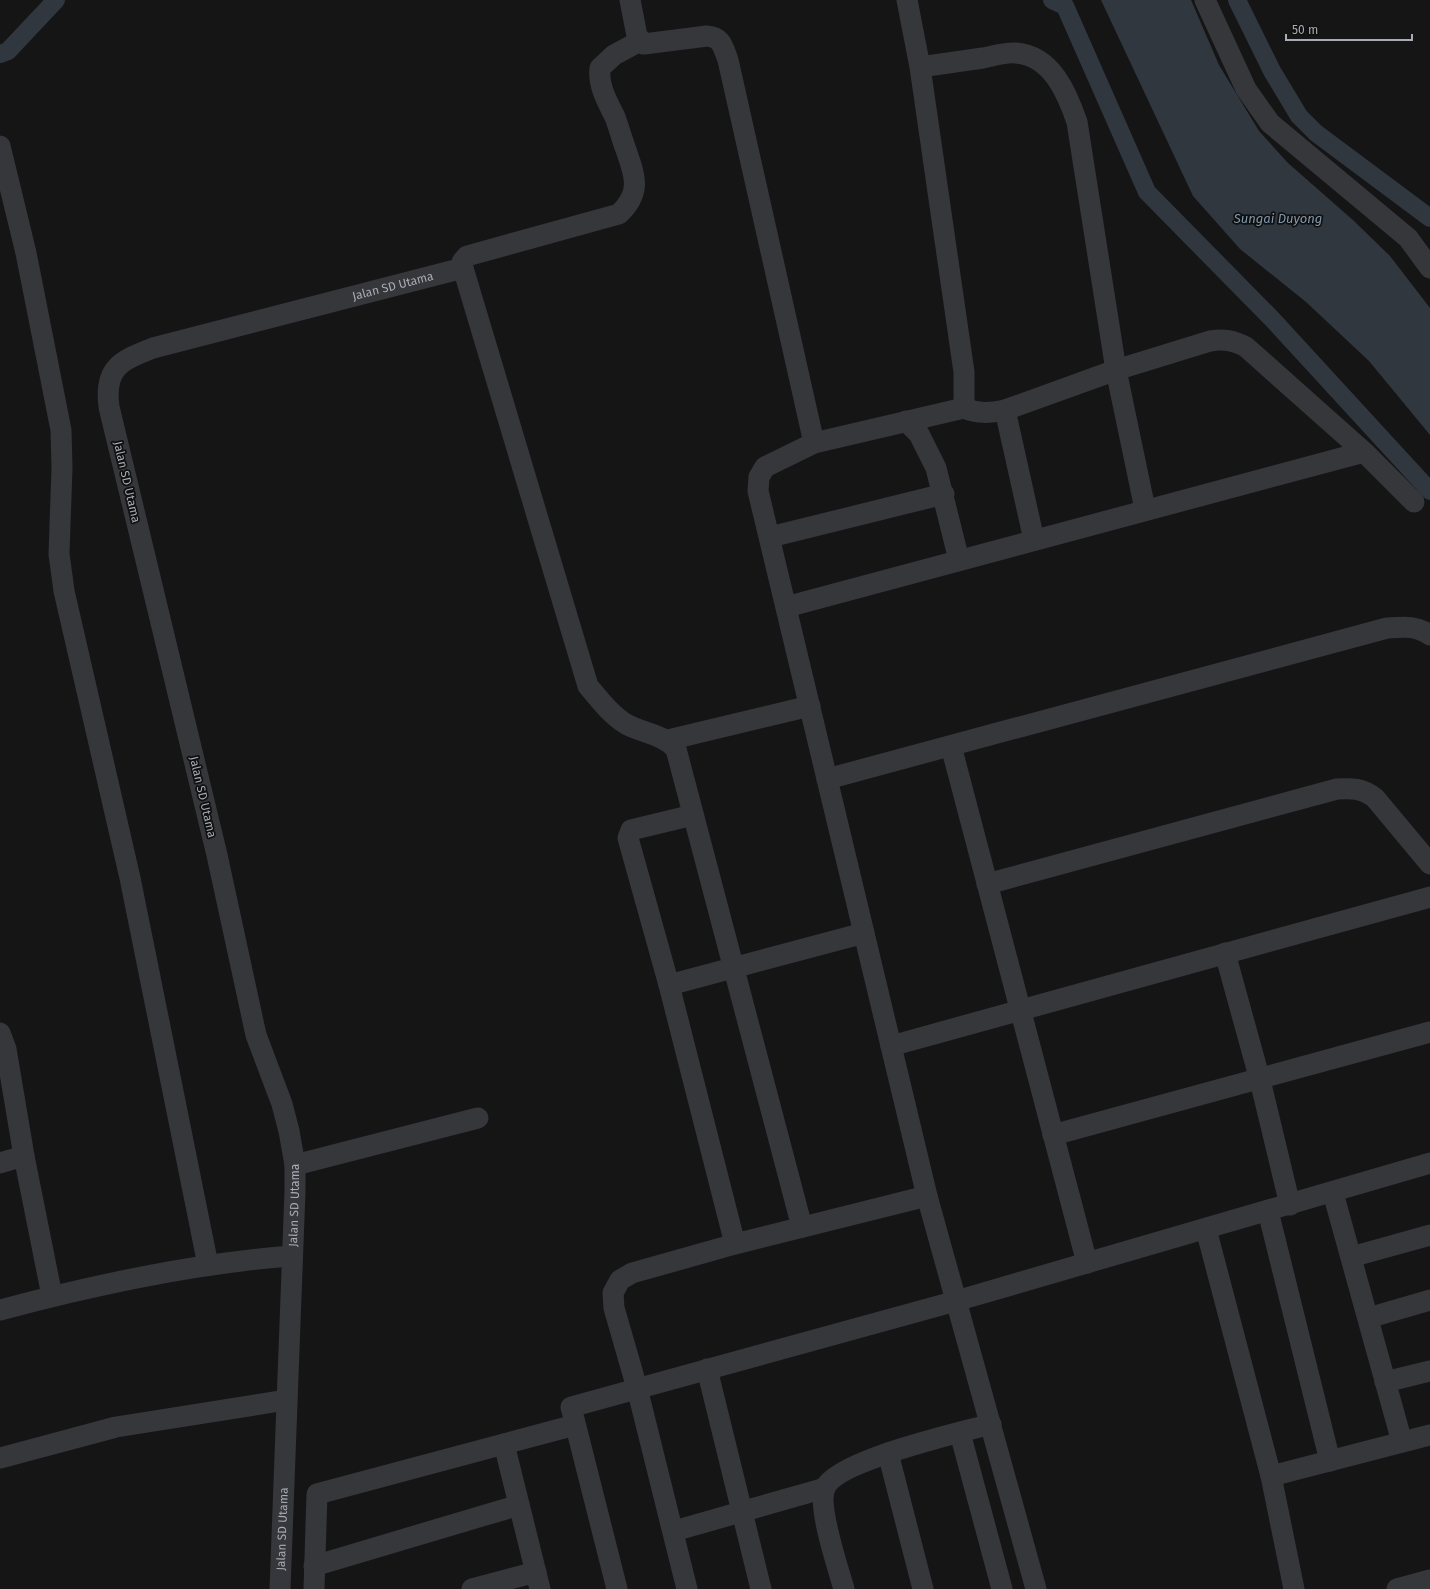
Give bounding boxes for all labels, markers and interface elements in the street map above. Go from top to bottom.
scale bar [1286,16,1412,42]
text: 50 m [1292,23,1318,37]
water label: Sungai Duyong [1233,211,1322,226]
street label: Jalan SD Utama [351,269,435,303]
street label: Jalan SD Utama [111,440,143,524]
street label: Jalan SD Utama [187,755,219,839]
street label: Jalan SD Utama [286,1164,302,1247]
street label: Jalan SD Utama [274,1487,291,1571]

